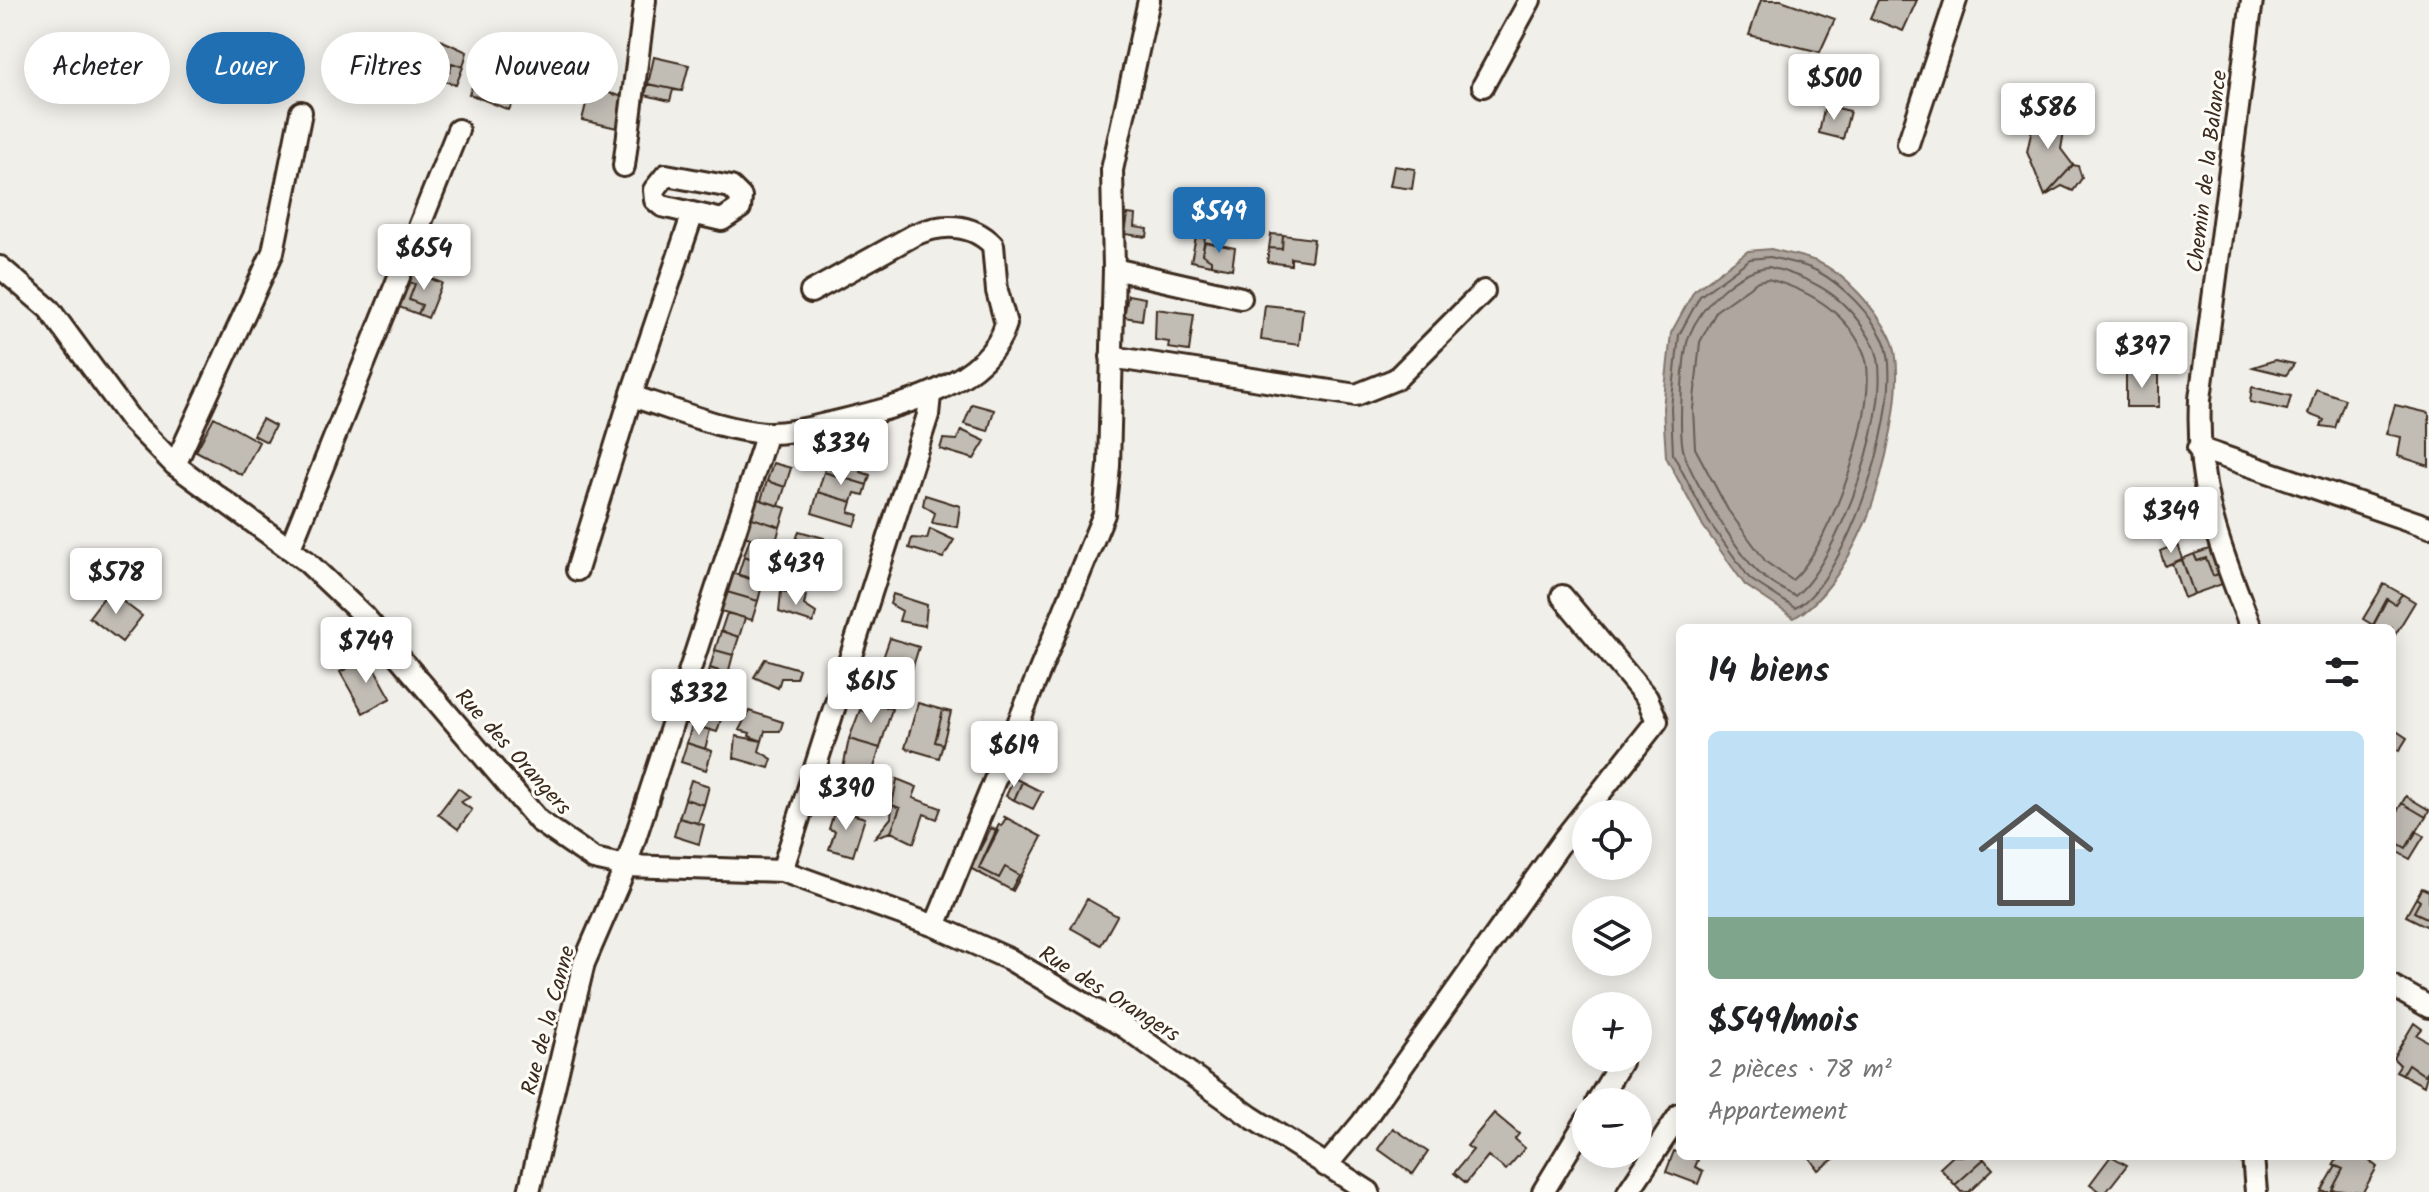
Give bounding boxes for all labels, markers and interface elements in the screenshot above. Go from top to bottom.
chip: Acheter [24,32,170,104]
chip: Louer [186,32,305,104]
chip: Filtres [321,32,450,104]
chip: Nouveau [466,32,618,104]
pin: $500 [1787,54,1881,122]
text: $500 [1806,59,1862,101]
street label: Chemin de la Balance [2179,68,2238,275]
pin: $586 [2001,83,2095,151]
text: $586 [2019,88,2077,130]
pin: $549 [1172,187,1266,255]
text: $549 [1191,192,1247,234]
pin: $654 [377,224,471,292]
text: $654 [396,229,452,271]
pin: $397 [2095,322,2189,390]
text: $397 [2114,327,2170,369]
pin: $334 [794,419,888,487]
text: $334 [812,424,870,466]
pin: $349 [2124,487,2218,555]
text: $349 [2143,492,2199,534]
pin: $439 [749,539,843,607]
text: $439 [768,544,824,586]
pin: $578 [69,548,163,616]
text: $578 [88,553,144,595]
pin: $749 [319,617,413,685]
text: $749 [339,622,394,664]
text: 14 biens [1708,645,1829,699]
icon: filters [2320,650,2364,694]
pin: $615 [824,657,918,725]
text: $615 [846,662,896,704]
pin: $332 [652,669,746,737]
text: $332 [670,674,729,716]
street label: Rue des Orangers [445,681,579,825]
pin: $619 [967,721,1061,789]
text: $619 [989,726,1039,768]
pin: $390 [799,764,893,832]
text: $390 [818,769,874,811]
icon: home [1964,783,2108,927]
map controls [1572,800,1652,1168]
button: locate [1572,800,1652,880]
button: layers [1572,896,1652,976]
street label: Rue des Orangers [1031,938,1187,1053]
street label: Rue de la Canne [513,942,586,1099]
button: + [1572,992,1652,1072]
text: $549/mois [1708,995,1859,1049]
text: 2 pièces · 78 m² [1708,1049,1892,1091]
button: − [1572,1088,1652,1168]
text: Appartement [1708,1091,1848,1133]

